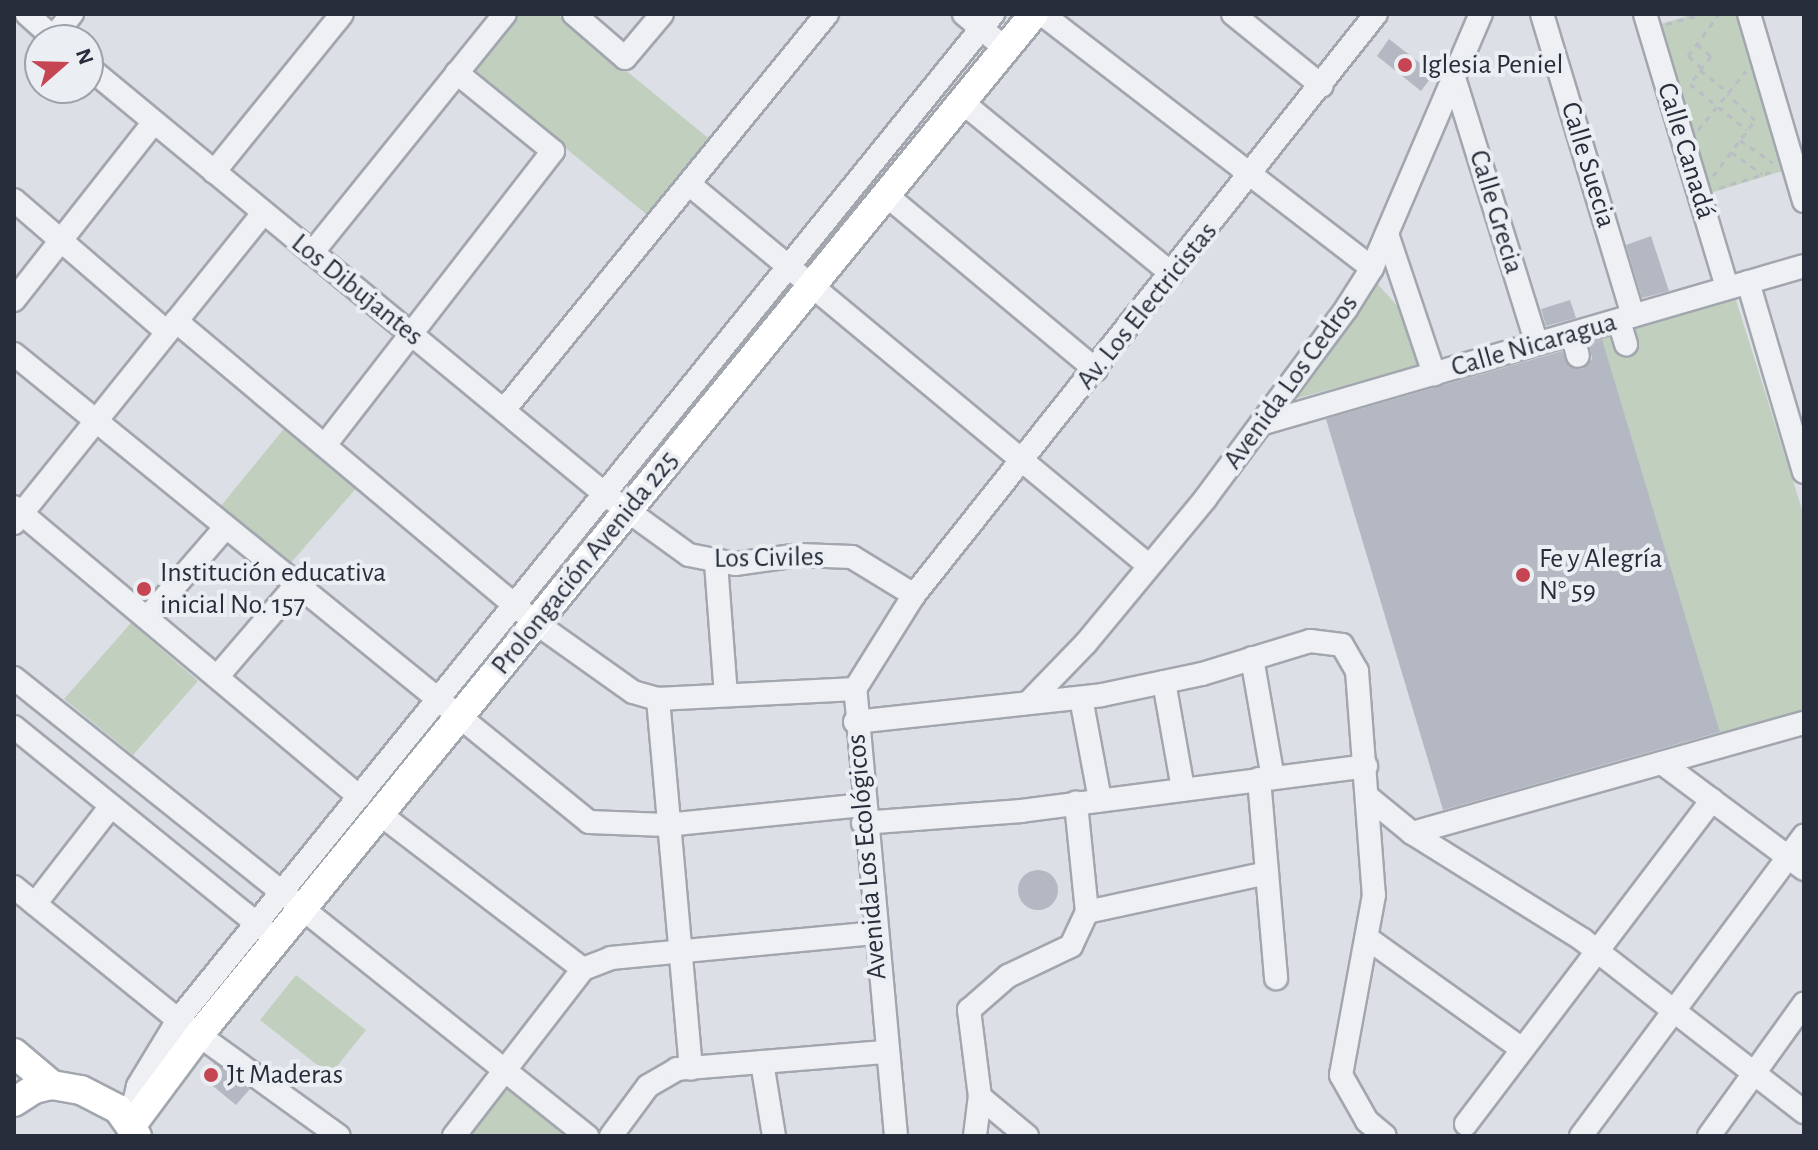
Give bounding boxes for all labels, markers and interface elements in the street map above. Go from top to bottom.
north arrow [24,24,104,104]
text: N [72,46,98,67]
place label: Iglesia Peniel [1421,48,1563,82]
marker: Iglesia Peniel [1396,56,1414,74]
street label: Calle Canadá [1649,79,1723,223]
street label: Calle Suecia [1553,98,1623,232]
street label: Calle Grecia [1461,146,1531,278]
street label: Av. Los Electricistas [1069,216,1225,396]
street label: Los Dibujantes [284,227,430,353]
street label: Avenida Los Cedros [1216,288,1366,476]
street label: Calle Nicaragua [1447,305,1621,385]
street label: Prolongación Avenida 225 [484,444,686,682]
street label: Los Civiles [714,540,824,576]
place label: Fe y Alegría N° 59 [1539,542,1662,608]
place label: Institución educativa inicial No. 157 [160,556,386,622]
marker: Fe y Alegría N° 59 [1514,566,1532,584]
marker: Institución educativa inicial No. 157 [135,580,153,598]
street label: Avenida Los Ecológicos [840,733,894,981]
place label: Jt Maderas [227,1058,343,1092]
marker: Jt Maderas [202,1066,220,1084]

